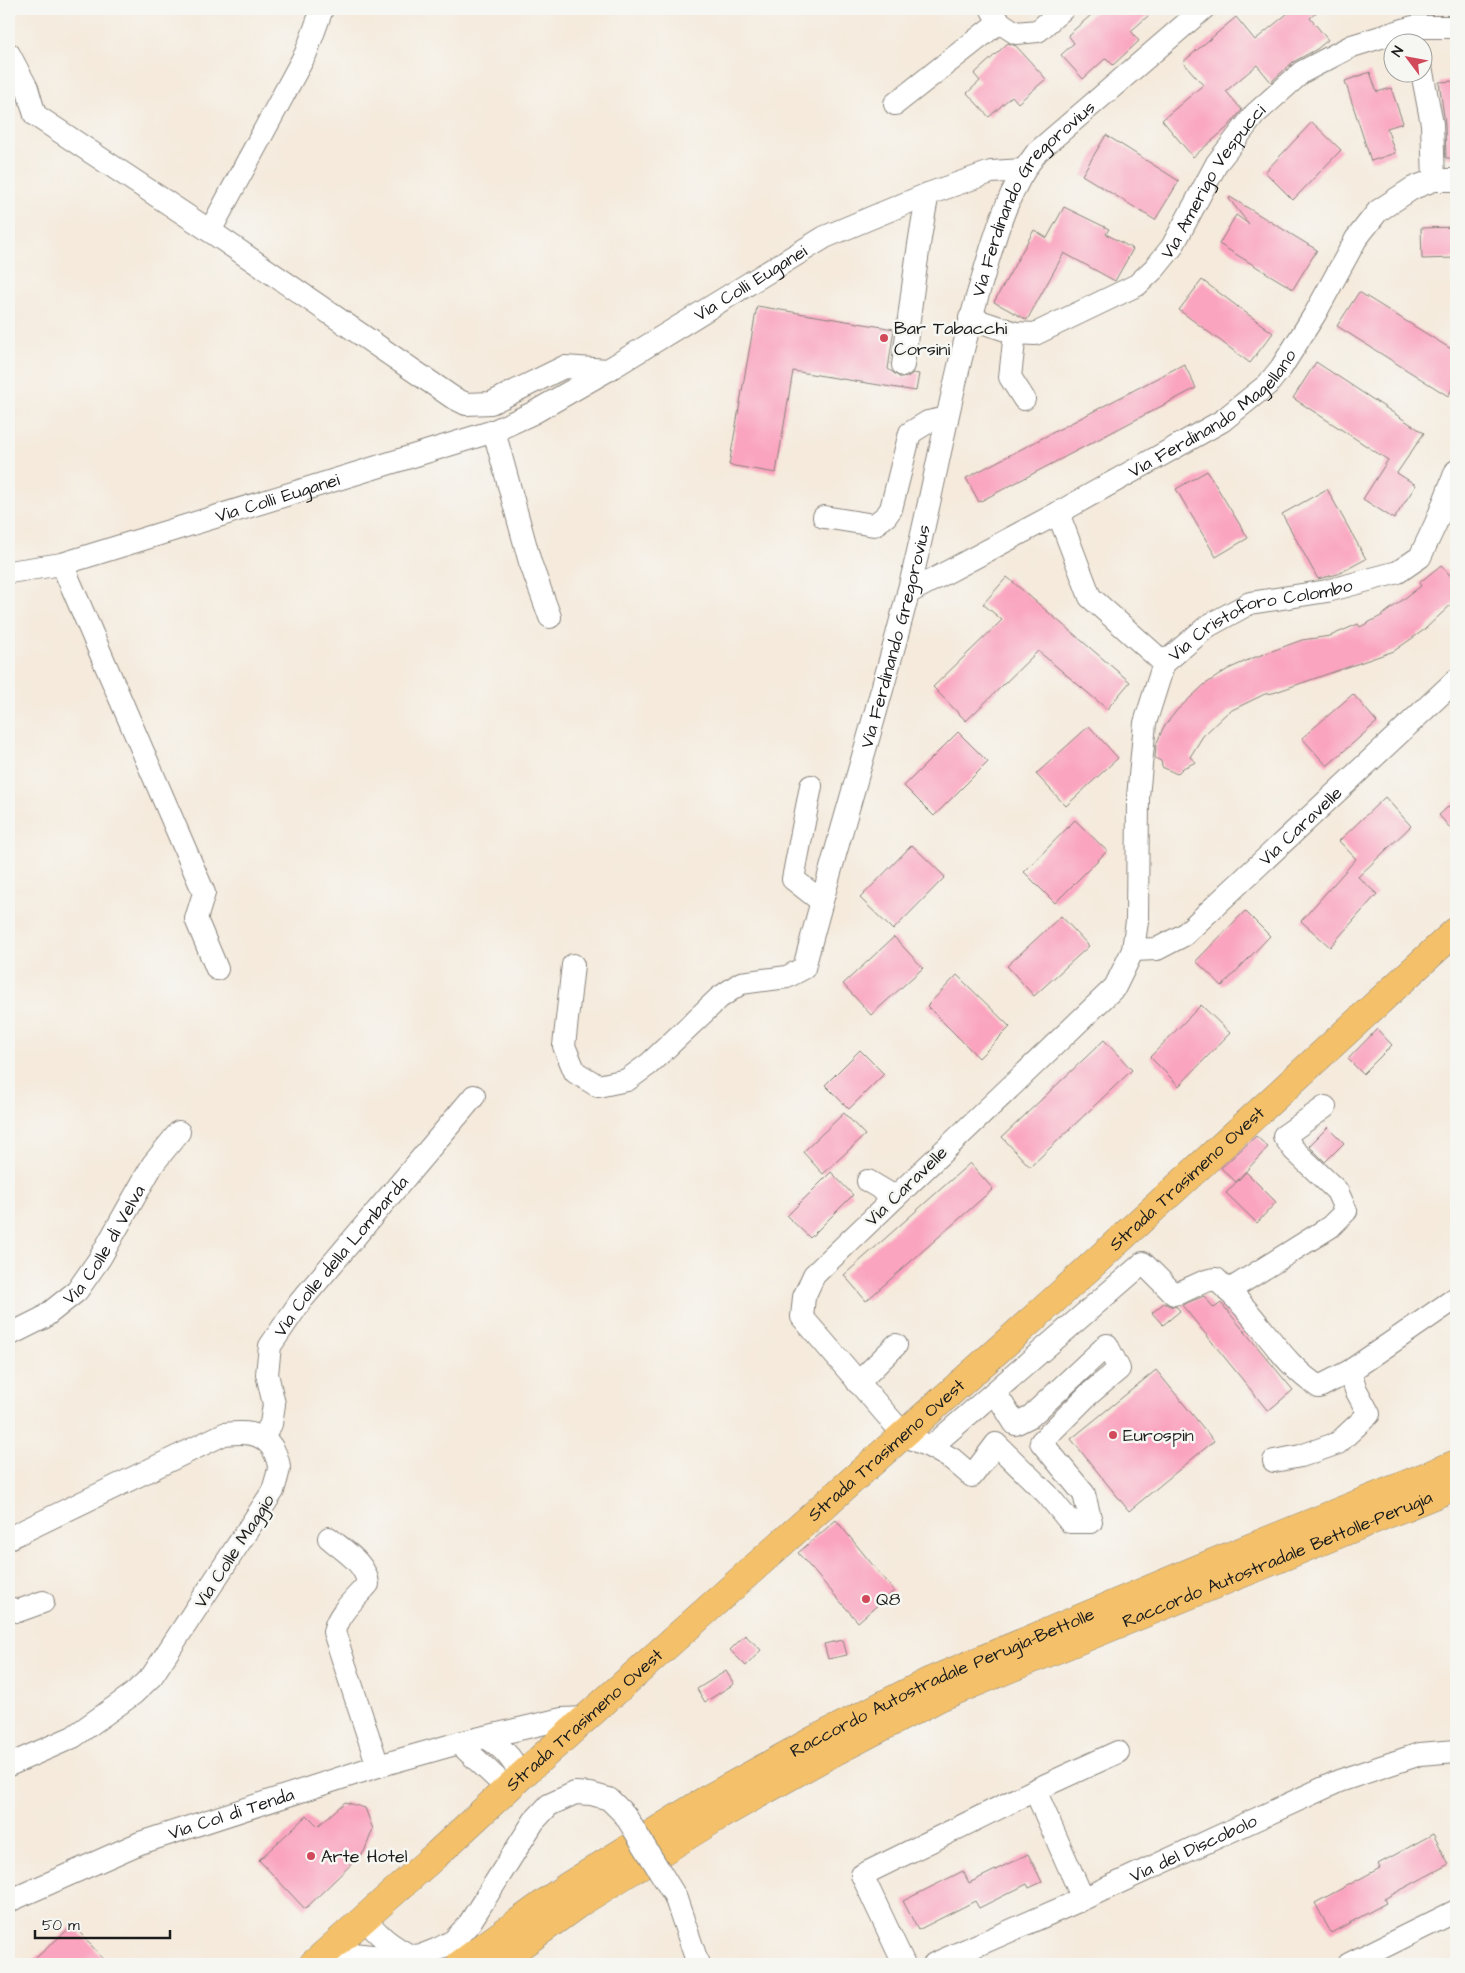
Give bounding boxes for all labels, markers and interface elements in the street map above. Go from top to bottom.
north arrow [1382,32,1432,82]
text: N [1387,42,1409,61]
street label: Via Ferdinando Gregorovius [966,95,1101,300]
street label: Via Amerigo Vespucci [1155,98,1271,265]
street label: Via Colli Euganei [689,239,812,327]
place label: Bar Tabacchi Corsini [894,316,1007,362]
marker: Bar Tabacchi Corsini [878,332,890,344]
street label: Via Ferdinando Magellano [1124,345,1303,484]
street label: Via Colli Euganei [212,467,343,529]
street label: Via Ferdinando Gregorovius [854,522,937,751]
street label: Via Cristoforo Colombo [1163,573,1355,667]
street label: Via Caravelle [1254,781,1348,872]
street label: Strada Trasimeno Ovest [1104,1100,1271,1257]
street label: Via Caravelle [860,1140,953,1232]
street label: Via Colle della Lombarda [268,1171,414,1342]
street label: Via Colle di Velva [58,1181,152,1311]
street label: Strada Trasimeno Ovest [802,1373,971,1527]
place label: Eurospin [1123,1423,1194,1448]
marker: Eurospin [1107,1429,1119,1441]
street label: Raccordo Autostradale Bettolle-Perugia [1119,1485,1436,1634]
street label: Via Colle Maggio [188,1489,282,1614]
place label: Q8 [876,1587,901,1612]
marker: Q8 [860,1593,872,1605]
street label: Raccordo Autostradale Perugia-Bettolle [786,1602,1099,1764]
street label: Strada Trasimeno Ovest [500,1643,669,1797]
street label: Via Col di Tenda [165,1782,297,1846]
street label: Via del Discobolo [1126,1808,1261,1889]
place label: Arte Hotel [321,1844,408,1869]
marker: Arte Hotel [305,1850,317,1862]
scale bar [35,1908,170,1940]
text: 50 m [42,1915,80,1936]

